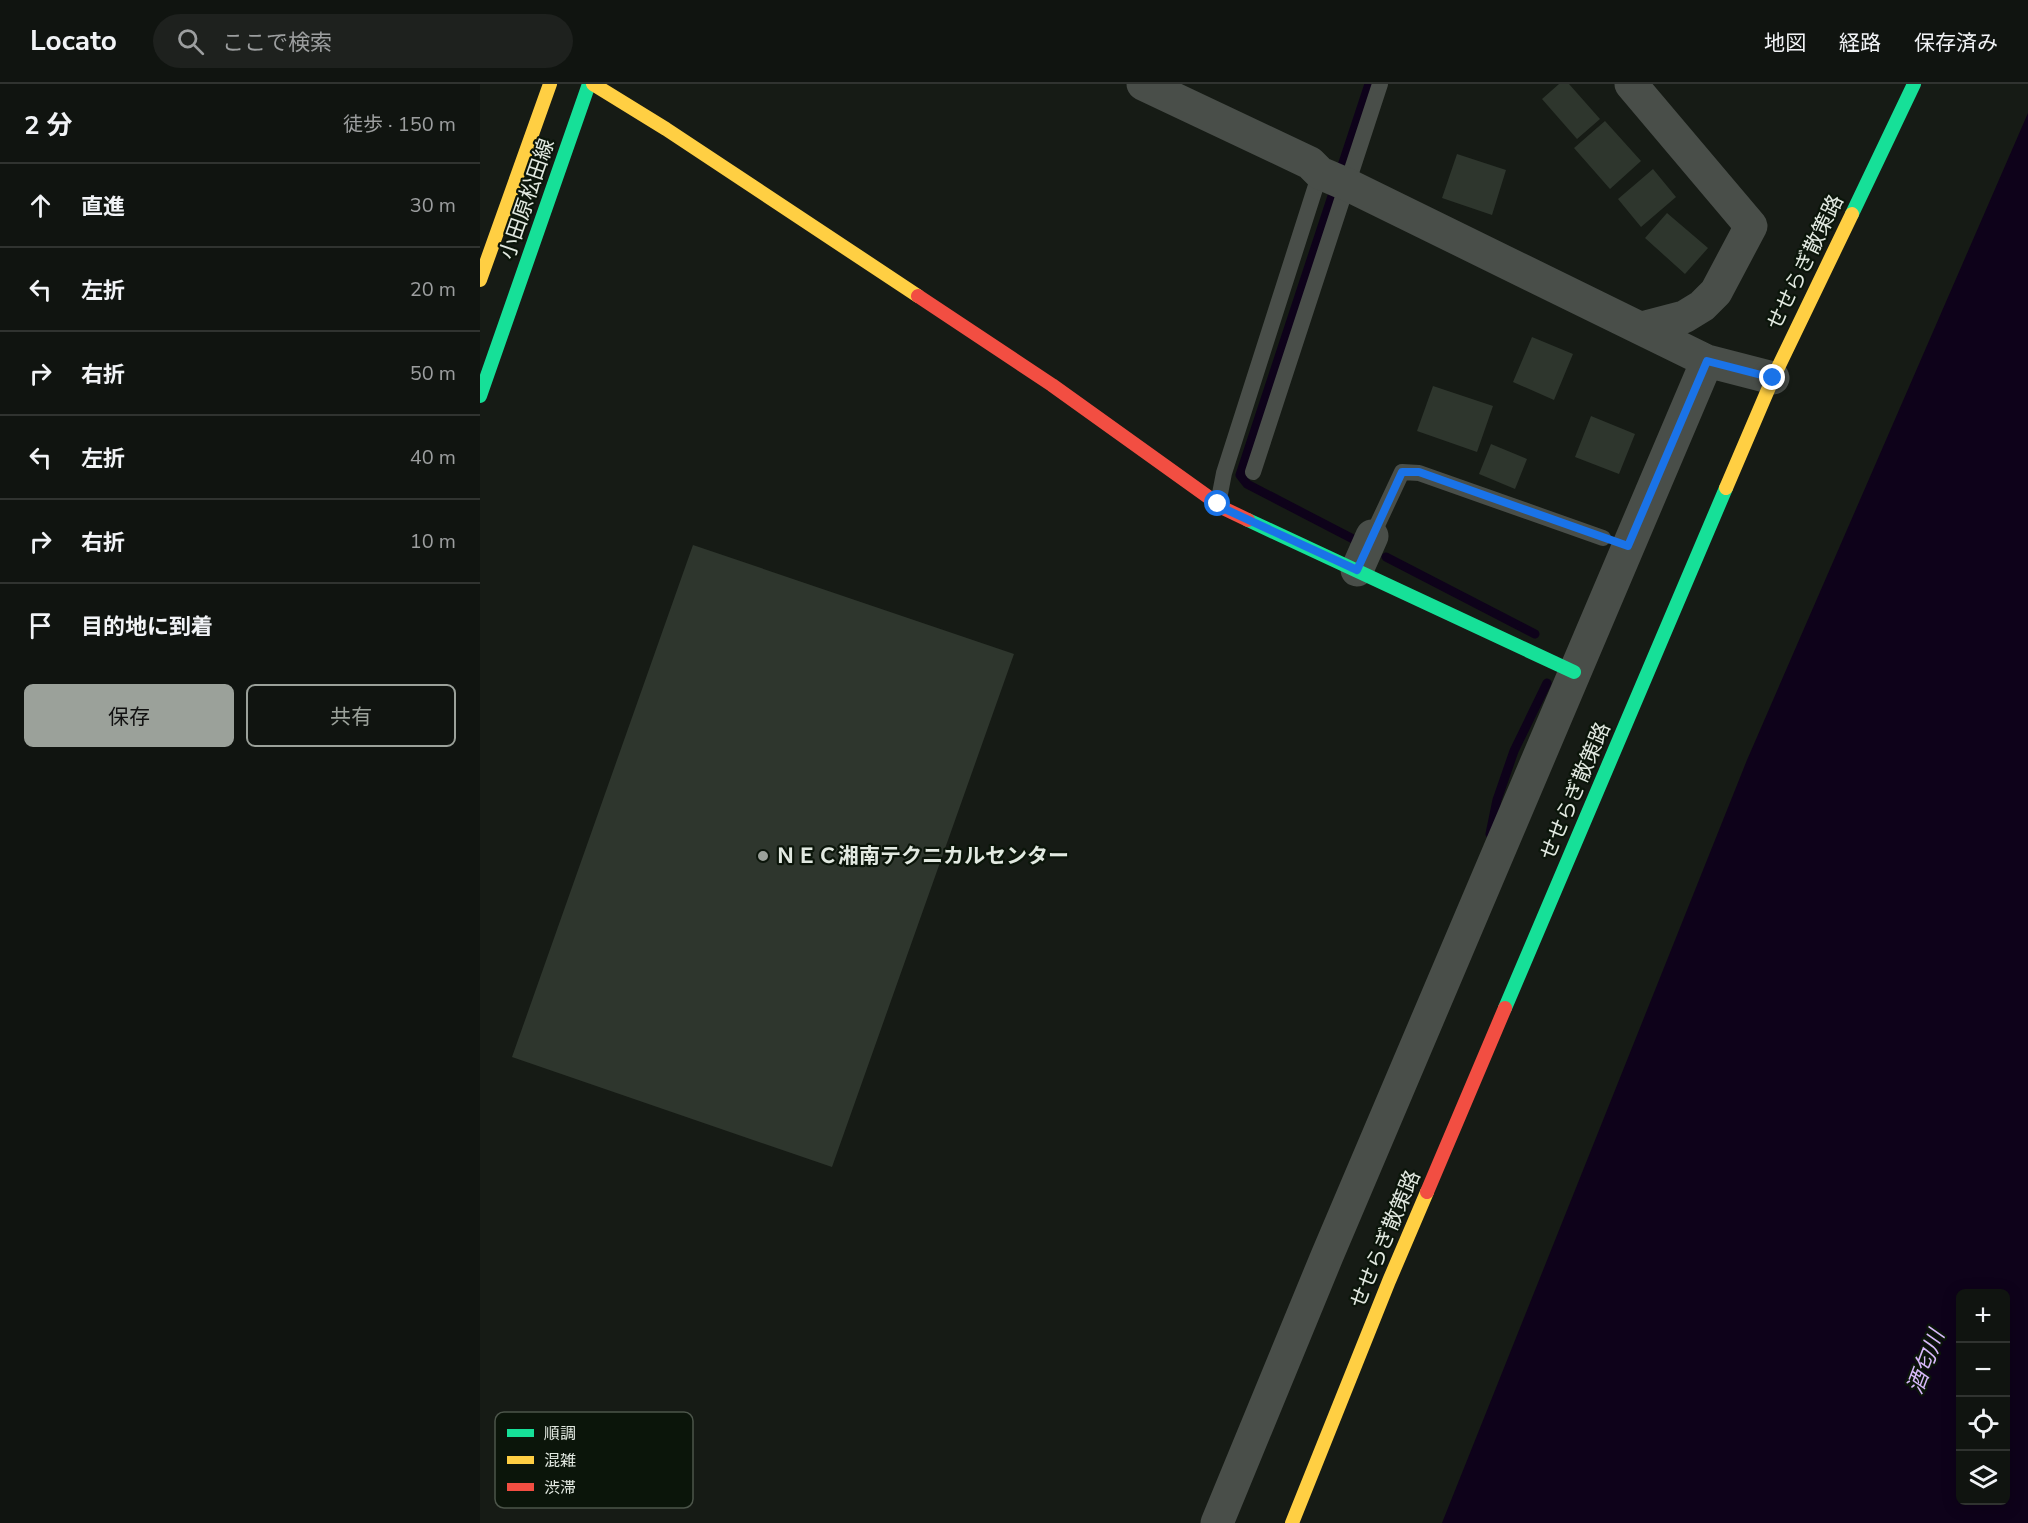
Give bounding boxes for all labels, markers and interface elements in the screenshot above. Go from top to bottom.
search box [153,14,573,68]
text: Locato [30,22,117,60]
icon: search [174,25,207,58]
text: ここで検索 [222,28,332,58]
text: 地図 [1764,29,1806,57]
text: 経路 [1839,29,1881,57]
text: 保存済み [1914,29,1998,57]
text: 2 分 [24,108,73,143]
text: 徒歩 · 150 m [343,111,456,138]
street label: 小田原松田線 [493,135,561,263]
icon: ahead [24,189,57,222]
street label: せせらぎ散策路 [1760,190,1850,334]
text: 直進 [81,192,125,222]
text: 30 m [410,192,456,219]
icon: left [24,273,57,306]
text: 左折 [81,276,125,306]
text: 20 m [410,276,456,303]
icon: right [24,357,57,390]
text: 右折 [81,360,125,390]
text: 50 m [410,360,456,387]
route end [1759,364,1785,390]
icon: left [24,441,57,474]
text: 左折 [81,444,125,474]
text: 40 m [410,444,456,471]
route start [1204,490,1230,516]
icon: right [24,525,57,558]
text: 右折 [81,528,125,558]
text: 10 m [410,528,456,555]
icon: arrive [24,609,57,642]
text: 目的地に到着 [81,612,213,642]
button: 保存 [24,684,234,747]
button: 共有 [246,684,456,747]
street label: せせらぎ散策路 [1533,718,1617,864]
place label: ＮＥＣ湘南テクニカルセンター [775,842,1069,870]
marker: ＮＥＣ湘南テクニカルセンター [756,849,770,863]
street label: せせらぎ散策路 [1343,1166,1427,1312]
map controls [1956,1289,2010,1505]
button: + [1956,1289,2010,1343]
water label: 酒匂川 [1900,1324,1953,1398]
button: − [1956,1343,2010,1397]
button: locate [1956,1397,2010,1451]
legend [495,1412,693,1508]
text: 順調 [544,1423,576,1445]
text: 混雑 [544,1450,576,1472]
button: layers [1956,1451,2010,1505]
text: 渋滞 [544,1477,576,1499]

